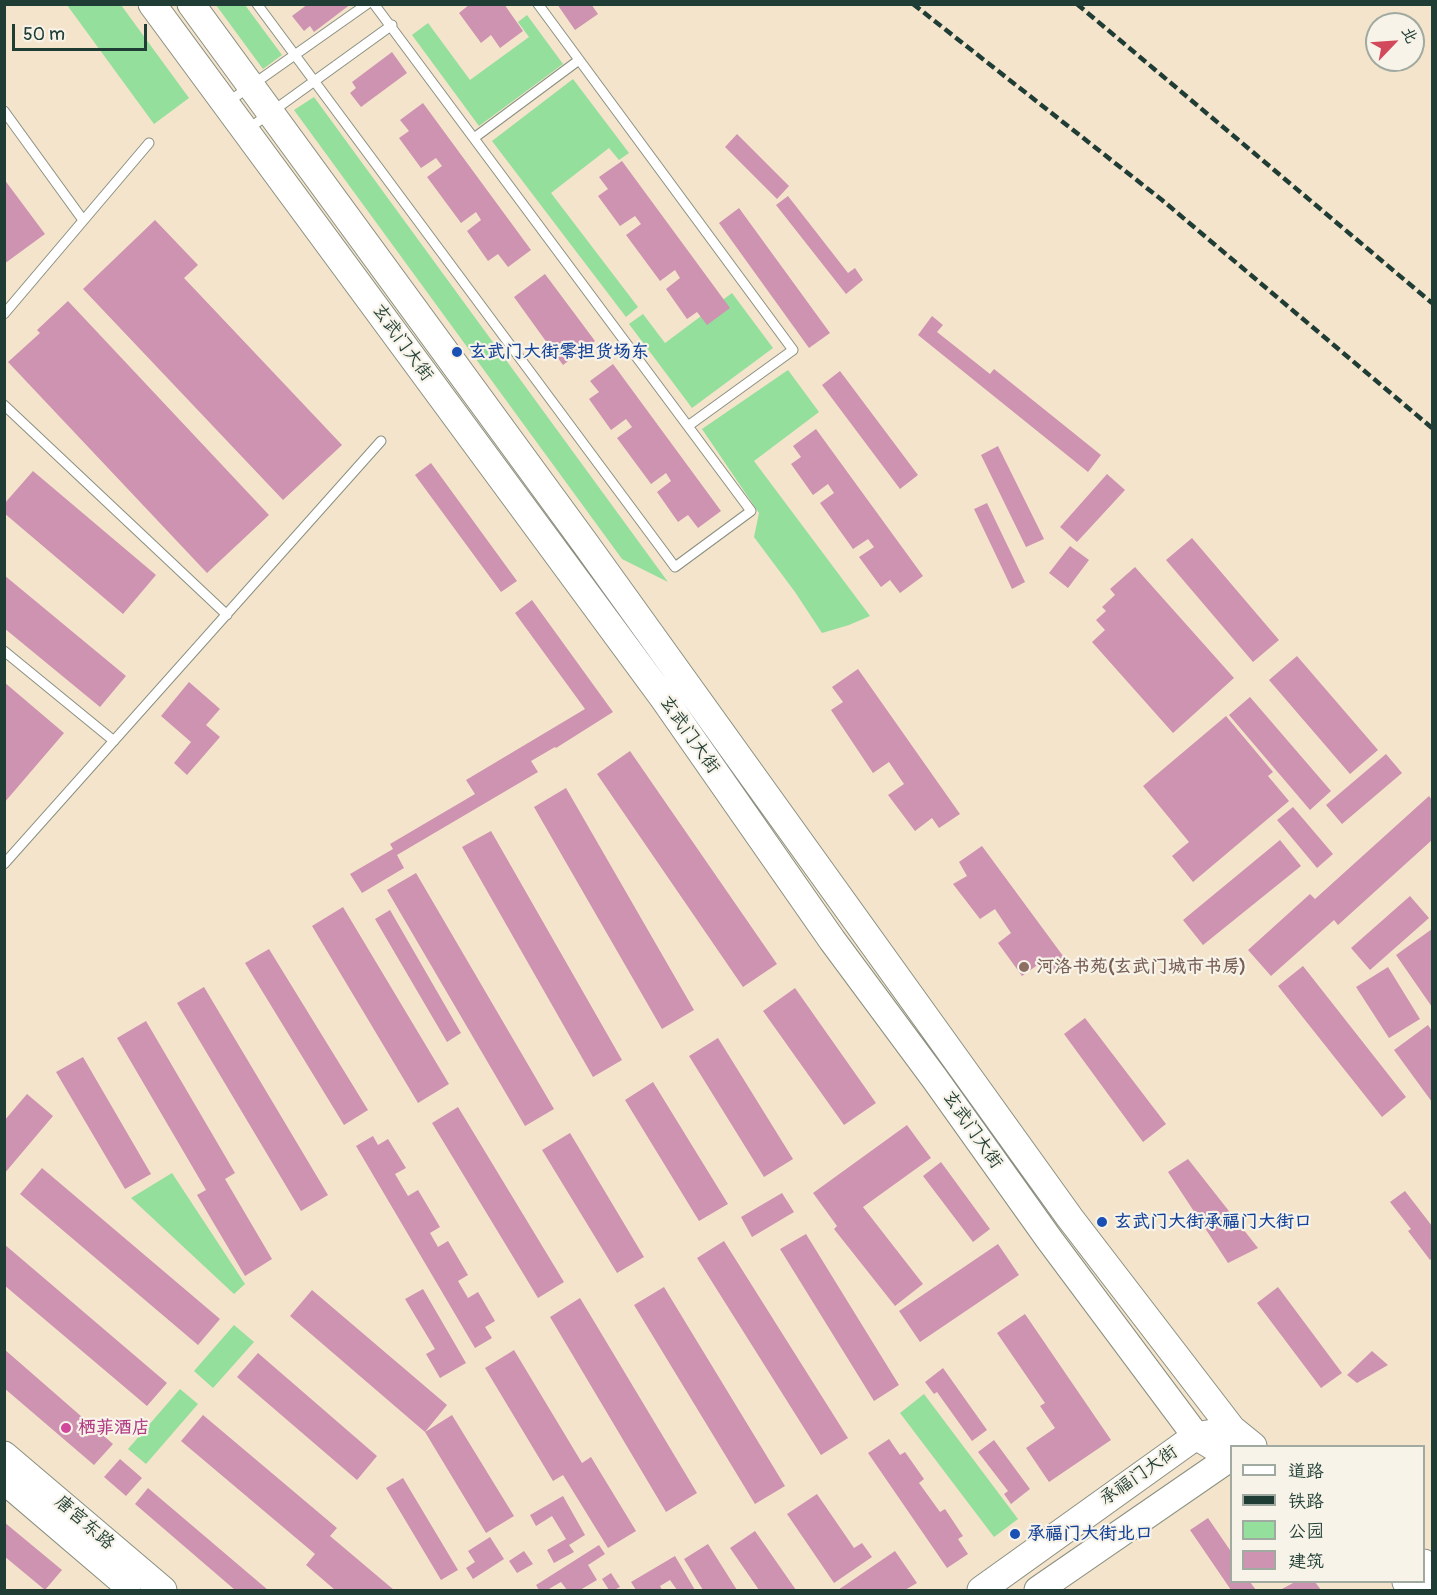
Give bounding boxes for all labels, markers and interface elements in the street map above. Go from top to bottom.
scale bar [15,12,150,50]
north arrow [1365,12,1425,72]
text: 50 m [23,23,65,46]
text: 北 [1397,24,1422,47]
street label: 玄武门大街 [367,300,437,386]
place label: 玄武门大街零担货场东 [469,341,649,363]
marker: 玄武门大街零担货场东 [450,345,464,359]
street label: 玄武门大街 [654,692,724,778]
place label: 河洛书苑(玄武门城市书房) [1036,956,1246,978]
marker: 河洛书苑(玄武门城市书房) [1017,960,1031,974]
street label: 玄武门大街 [937,1087,1007,1173]
place label: 玄武门大街承福门大街口 [1114,1211,1312,1233]
marker: 玄武门大街承福门大街口 [1095,1215,1109,1229]
place label: 栖菲酒店 [78,1417,150,1439]
marker: 栖菲酒店 [59,1421,73,1435]
street label: 承福门大街 [1096,1441,1182,1511]
legend [1230,1445,1425,1583]
text: 道路 [1288,1460,1324,1483]
text: 铁路 [1288,1490,1324,1513]
street label: 唐宫东路 [50,1491,118,1555]
text: 公园 [1288,1520,1324,1543]
place label: 承福门大街北口 [1027,1523,1153,1545]
marker: 承福门大街北口 [1008,1527,1022,1541]
text: 建筑 [1288,1550,1324,1573]

